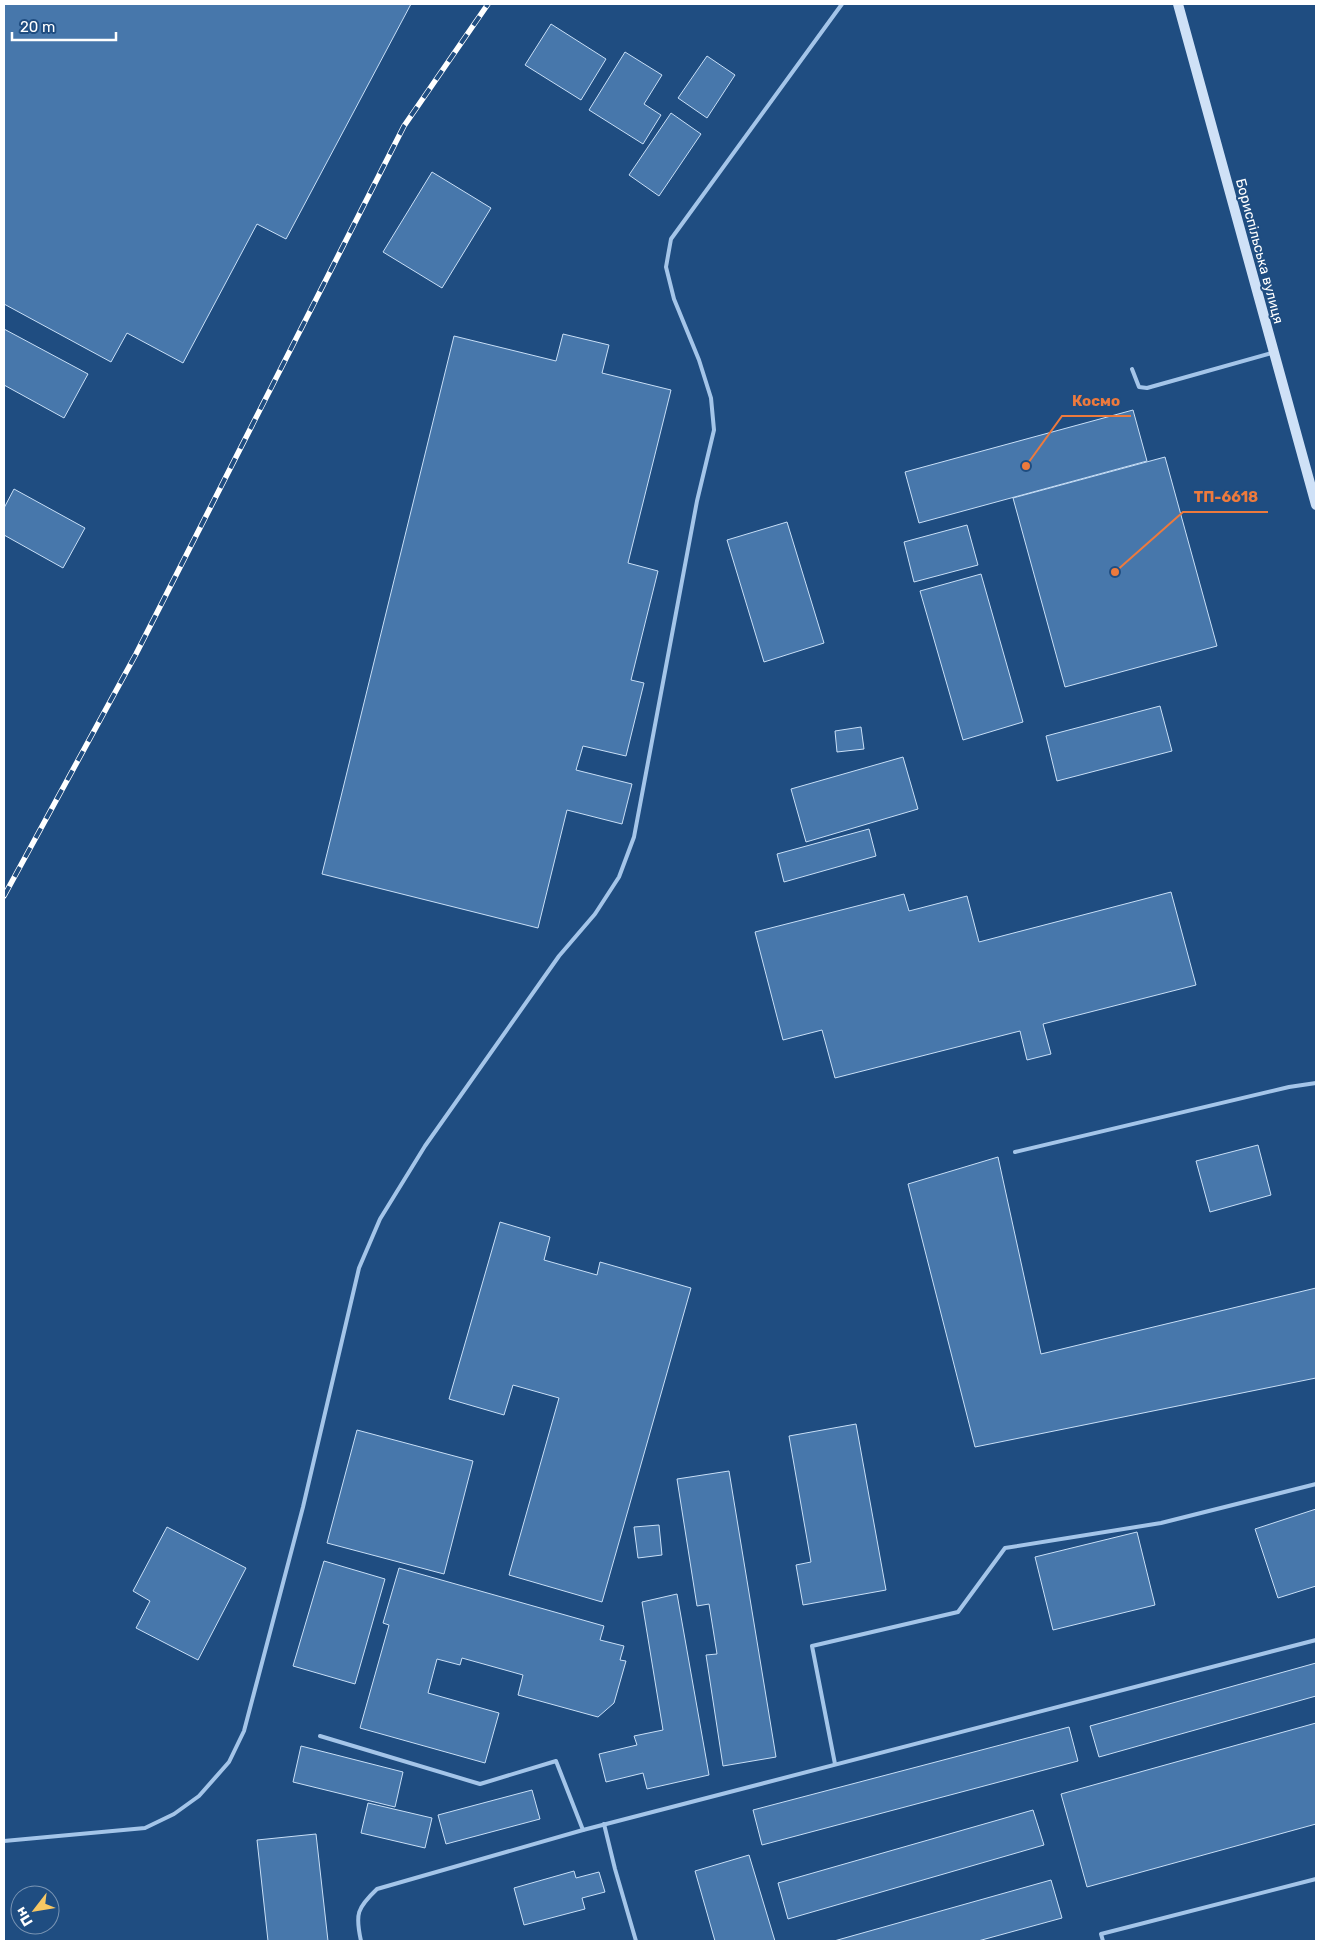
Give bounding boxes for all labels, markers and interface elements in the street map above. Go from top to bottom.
scale bar [12,10,116,42]
text: 20 m [20,18,55,36]
street label: Бориспільська вулиця [1232,177,1287,326]
callout: Космо [1062,386,1131,416]
text: Космо [1072,392,1120,410]
callout: ТП-6618 [1183,482,1268,512]
text: ТП-6618 [1194,488,1258,506]
north arrow [10,1885,60,1935]
text: Пн [12,1904,37,1929]

